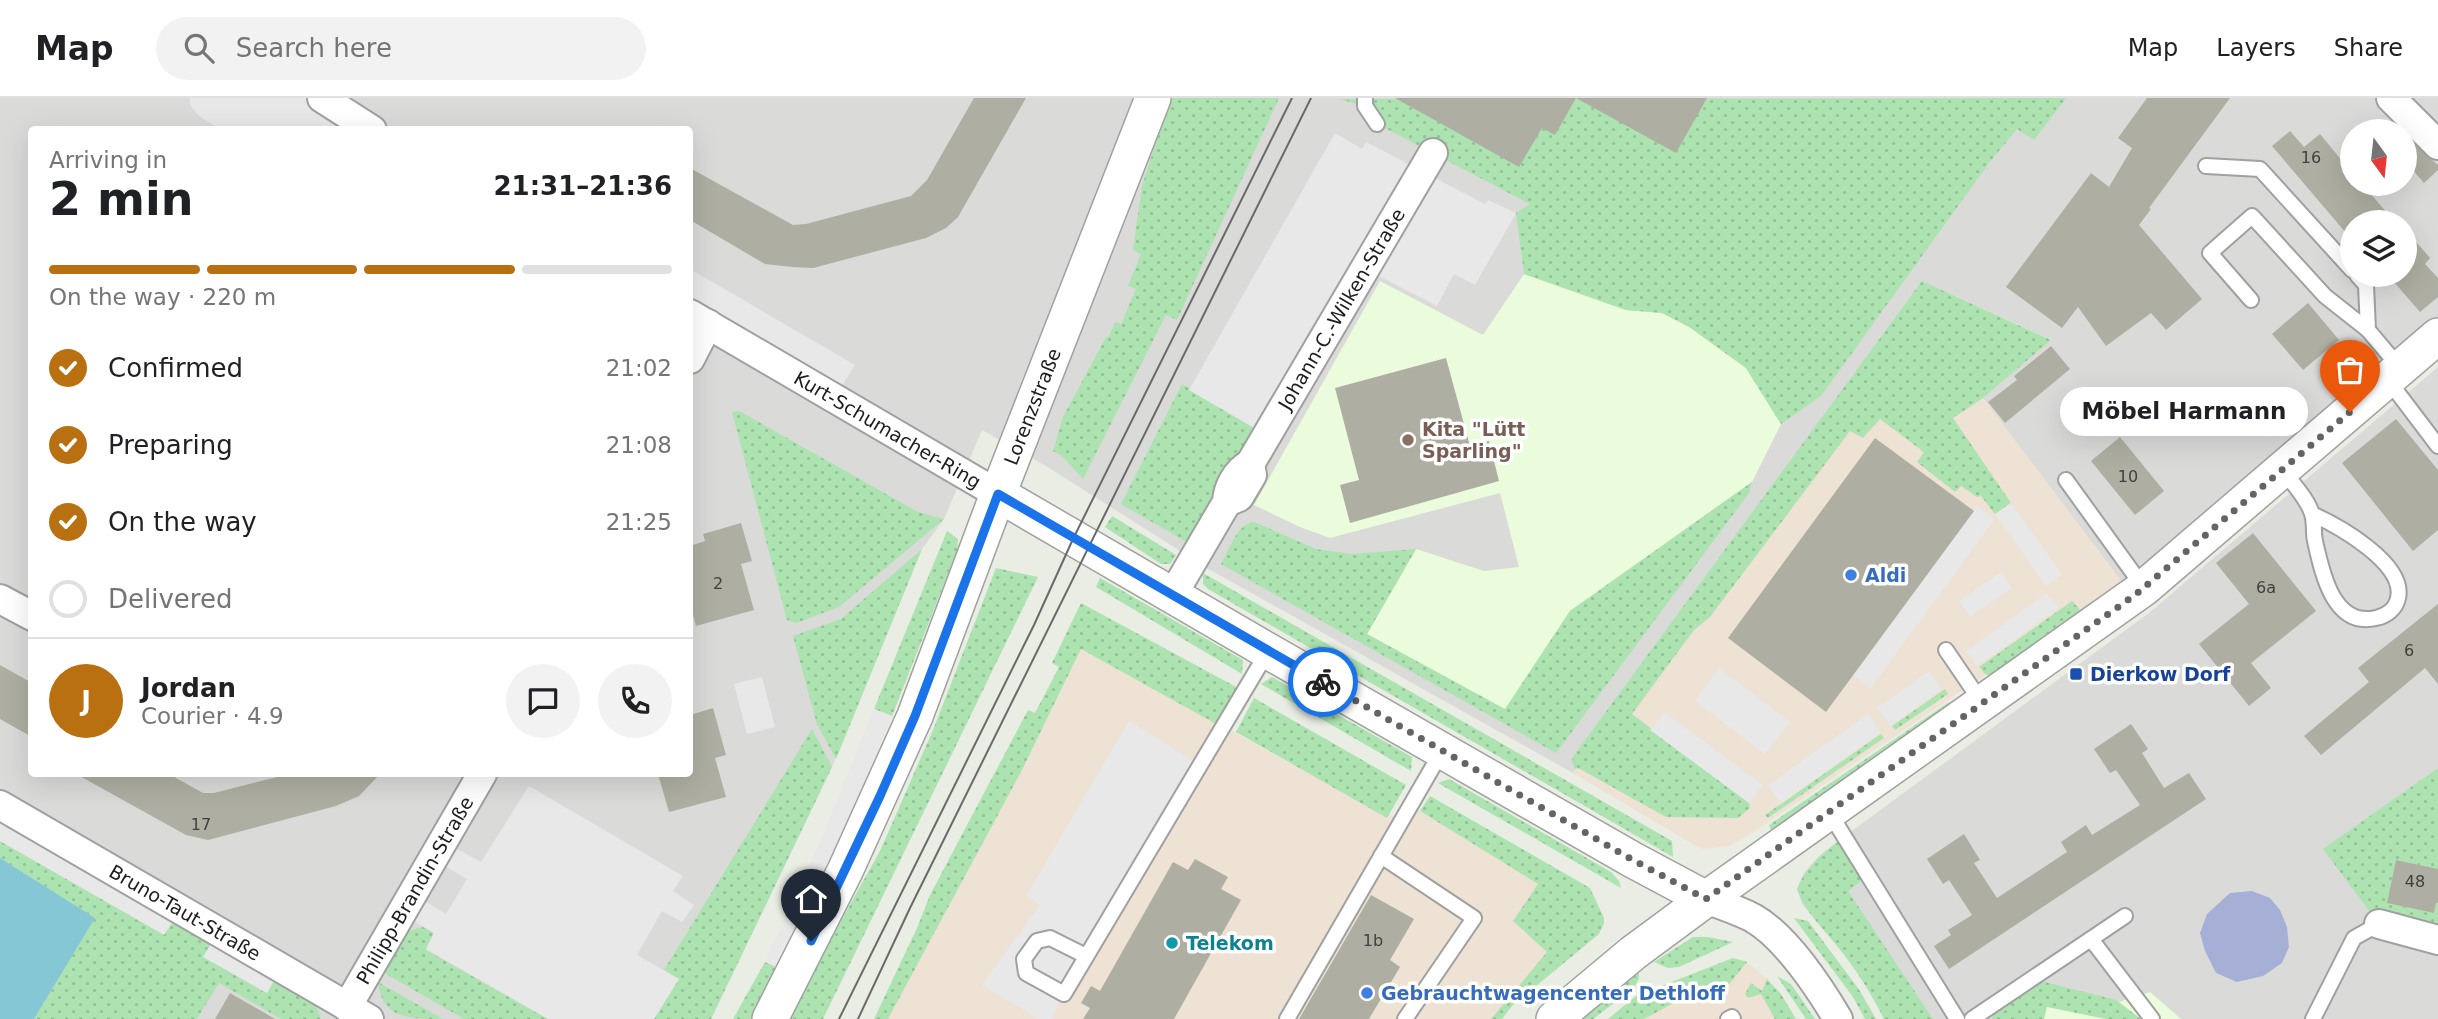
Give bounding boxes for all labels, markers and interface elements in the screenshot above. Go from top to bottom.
search box [156,17,646,80]
text: Map [35,29,114,68]
icon: search [180,29,218,67]
text: Search here [236,33,392,63]
text: Map [2128,34,2178,62]
text: Layers [2216,34,2296,62]
text: Share [2334,34,2403,62]
north arrow [2340,119,2417,196]
map controls [2340,119,2417,287]
text: Arriving in [49,147,167,173]
house number: 16 [2301,148,2321,167]
text: 21:31–21:36 [493,171,672,201]
text: 2 min [49,172,193,226]
street label: Johann-C.-Wilken-Straße [1273,204,1409,414]
button: layers [2340,210,2417,287]
text: On the way · 220 m [49,284,276,310]
pin [2320,340,2380,412]
street label: Lorenzstraße [1000,345,1065,468]
icon: check [49,349,87,387]
icon: bag [2331,351,2369,389]
text: Confirmed [108,353,243,383]
text: 21:02 [606,355,672,381]
street label: Kurt-Schumacher-Ring [790,366,985,493]
callout: Möbel Harmann [2060,388,2308,436]
text: Möbel Harmann [2082,398,2287,424]
place label: Kita "Lütt Sparling" [1422,418,1525,462]
icon: check [49,426,87,464]
text: Preparing [108,430,233,460]
text: 21:08 [606,432,672,458]
marker: Kita "Lütt Sparling" [1400,432,1416,448]
house number: 10 [2118,467,2138,486]
icon: check [49,503,87,541]
text: On the way [108,507,257,537]
text: 21:25 [606,509,672,535]
place label: Aldi [1865,564,1906,586]
marker: Aldi [1843,567,1859,583]
house number: 2 [713,574,723,593]
house number: 6a [2256,578,2276,597]
text: Delivered [108,584,232,614]
house number: 6 [2404,641,2414,660]
courier [1288,647,1358,717]
icon: bike [1304,663,1342,701]
place label: Dierkow Dorf [2090,663,2231,685]
button: chat [506,664,580,738]
button: phone [598,664,672,738]
marker: Dierkow Dorf [2068,666,2084,682]
text: Jordan [141,673,236,703]
text: J [81,686,91,716]
text: Courier · 4.9 [141,703,284,729]
street label: Philipp-Brandin-Straße [352,792,478,988]
house number: 17 [191,815,211,834]
street label: Bruno-Taut-Straße [106,860,265,965]
pin [781,869,841,941]
house number: 48 [2405,872,2425,891]
icon: home [792,880,830,918]
house number: 1b [1363,931,1383,950]
place label: Telekom [1186,932,1274,954]
marker: Telekom [1164,935,1180,951]
place label: Gebrauchtwagencenter Dethloff [1381,982,1726,1004]
marker: Gebrauchtwagencenter Dethloff [1359,985,1375,1001]

